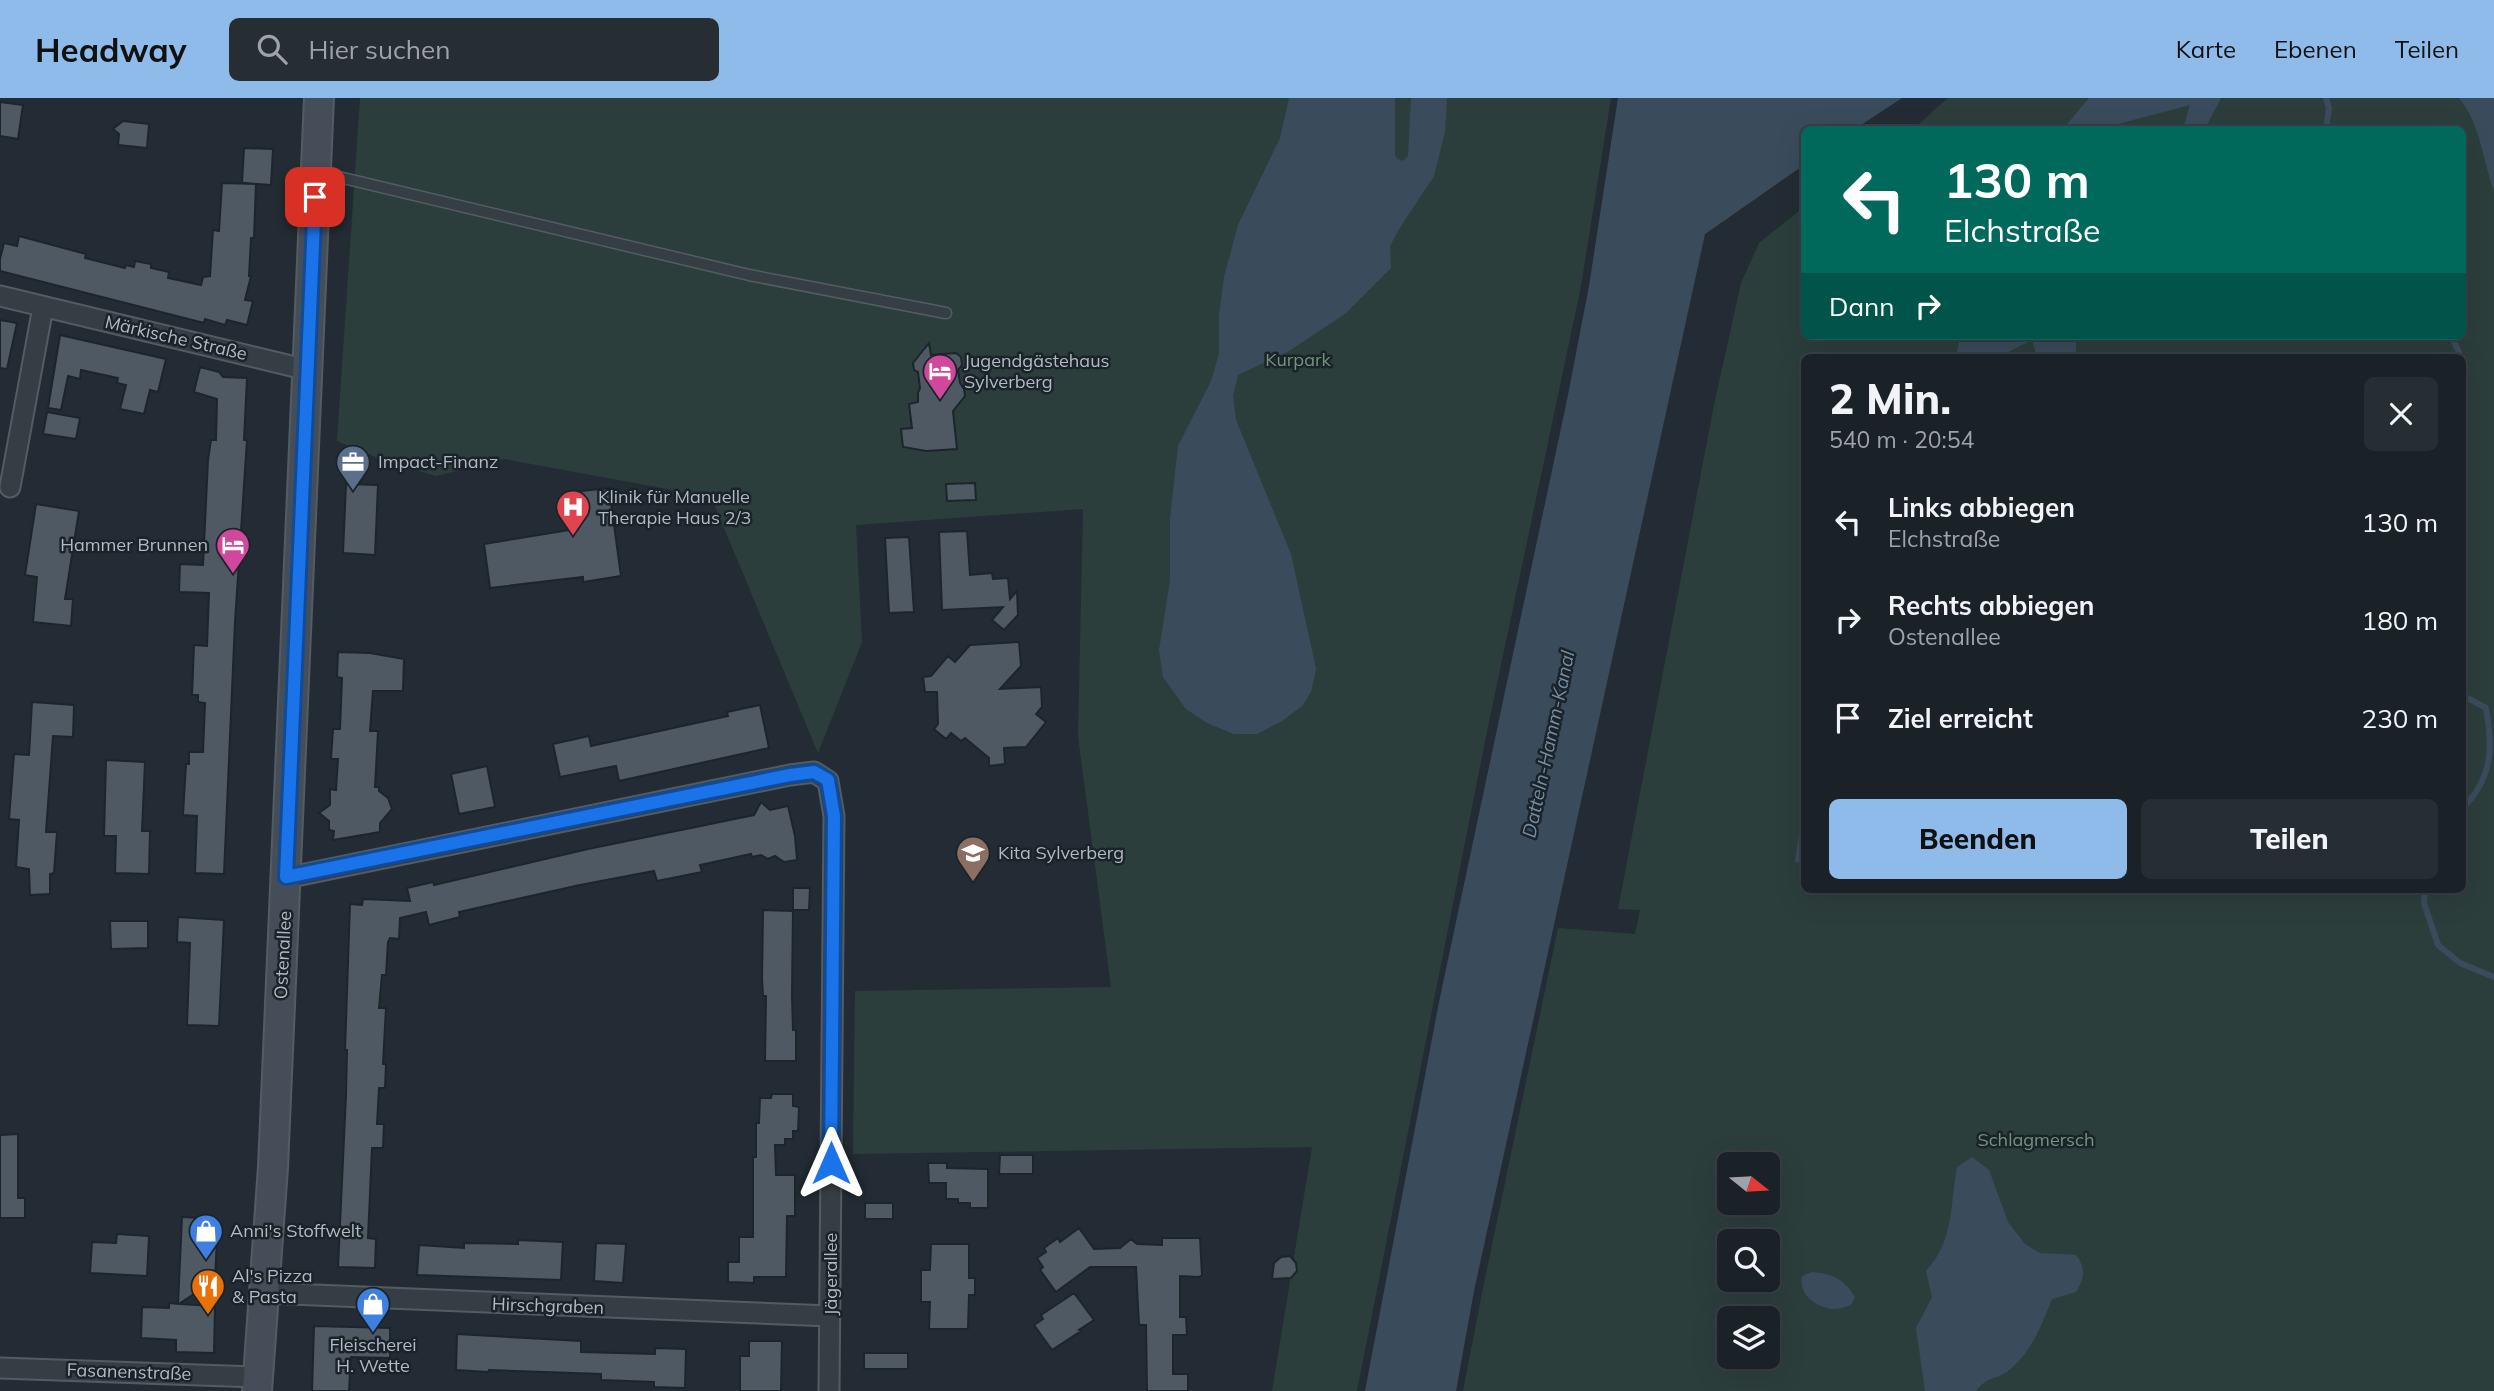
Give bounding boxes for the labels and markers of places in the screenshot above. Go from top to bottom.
pin [285,167,345,227]
place label: Jugendgästehaus Sylverberg [964,349,1110,393]
hotel icon: Jugendgästehaus Sylverberg [921,352,959,401]
office icon: Impact-Finanz [334,443,372,492]
place label: Impact-Finanz [378,450,498,473]
place label: Klinik für Manuelle Therapie Haus 2/3 [598,485,751,529]
hospital icon: Klinik für Manuelle Therapie Haus 2/3 [554,488,592,537]
hotel icon: Hammer Brunnen [214,526,252,575]
place label: Hammer Brunnen [60,533,208,556]
school or university icon: Kita Sylverberg [954,834,992,883]
place label: Kita Sylverberg [998,841,1124,864]
shop icon: Anni's Stoffwelt [187,1212,225,1261]
place label: Anni's Stoffwelt [230,1219,361,1242]
place label: Al's Pizza & Pasta [232,1264,313,1308]
restaurant icon: Al's Pizza & Pasta [189,1267,227,1316]
shop icon: Fleischerei H. Wette [354,1285,392,1334]
place label: Fleischerei H. Wette [329,1333,417,1377]

